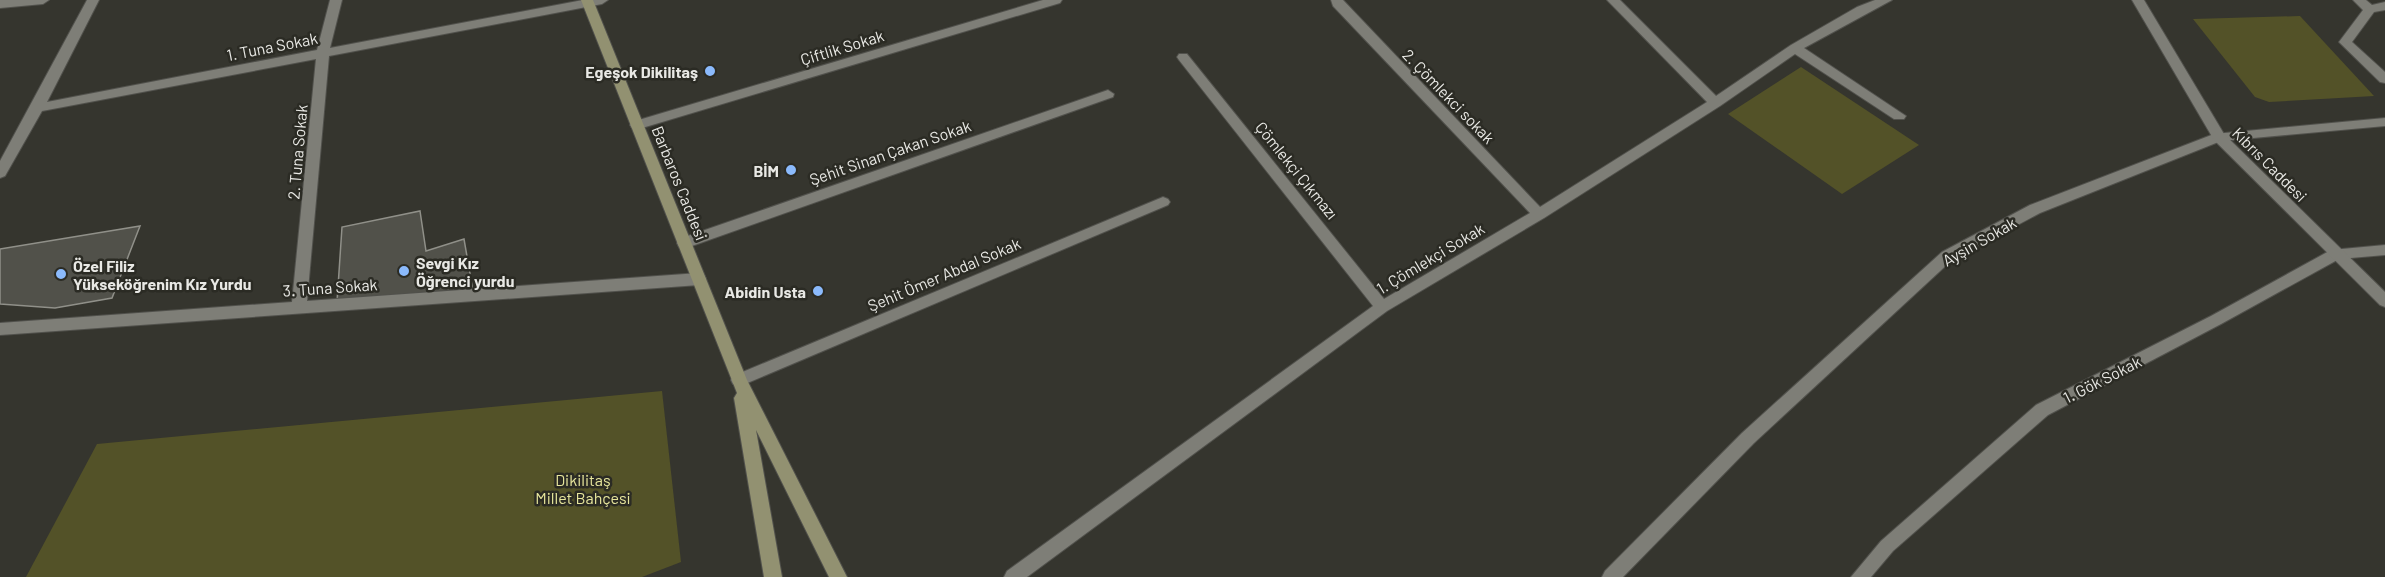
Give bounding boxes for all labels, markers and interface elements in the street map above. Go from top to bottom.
street label: Çiftlik Sokak [798,25,886,69]
street label: 1. Tuna Sokak [225,28,319,64]
street label: 2. Çömlekci sokak [1399,45,1499,147]
place label: Egeşok Dikilitaş [585,62,698,81]
marker: Egeşok Dikilitaş [703,64,717,78]
street label: 2. Tuna Sokak [283,104,311,200]
street label: Şehit Sinan Çakan Sokak [807,115,973,189]
street label: Çömlekçi Çıkmazı [1252,117,1342,223]
street label: Barbaros Caddesi [648,123,712,243]
street label: Kıbrıs Caddesi [2229,123,2311,205]
place label: BİM [753,161,779,180]
marker: BİM [784,163,798,177]
street label: Ayşin Sokak [1939,212,2019,270]
street label: 1. Çömlekçi Sokak [1373,218,1487,298]
street label: Şehit Ömer Abdal Sokak [865,233,1023,315]
place label: Sevgi Kız Öğrenci yurdu [416,253,514,290]
place label: Özel Filiz Yükseköğrenim Kız Yurdu [73,256,252,293]
marker: Sevgi Kız Öğrenci yurdu [397,264,411,278]
marker: Özel Filiz Yükseköğrenim Kız Yurdu [54,267,68,281]
street label: 3. Tuna Sokak [282,274,378,300]
place label: Abidin Usta [724,282,806,301]
marker: Abidin Usta [811,284,825,298]
street label: 1. Gök Sokak [2060,351,2144,407]
park label: Dikilitaş Millet Bahçesi [535,470,631,507]

